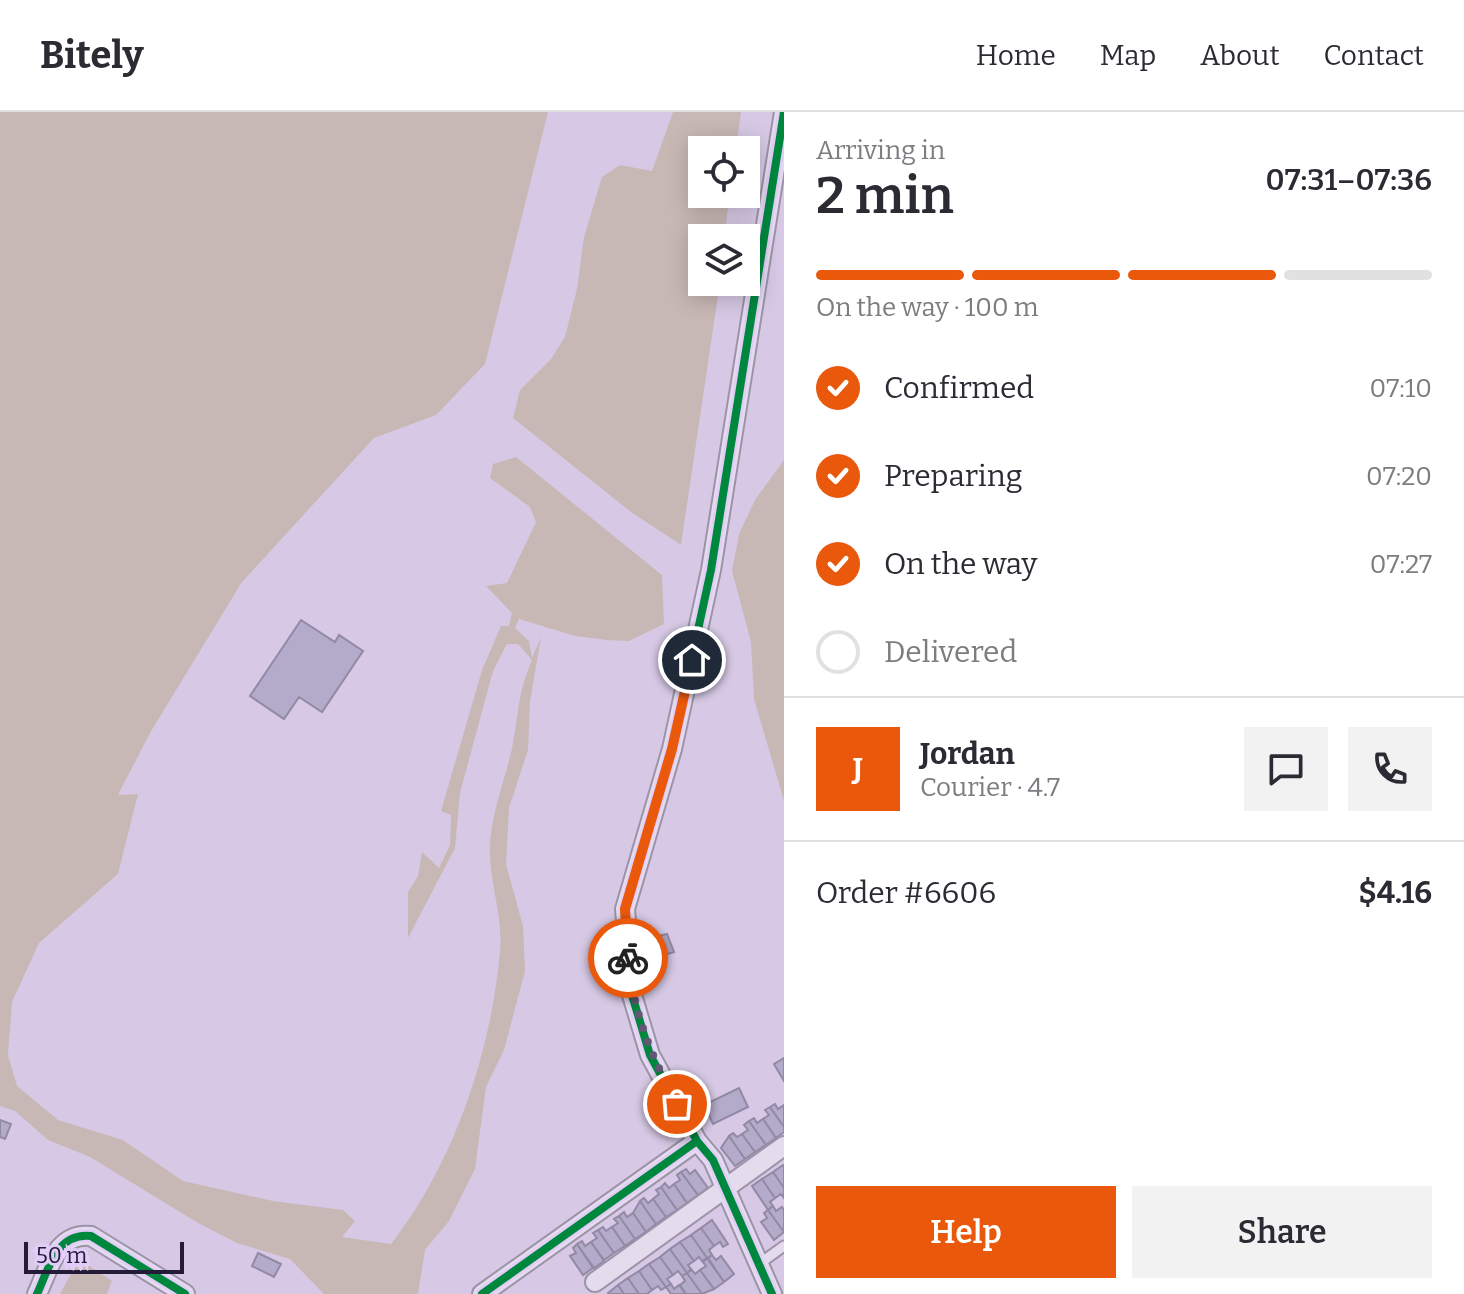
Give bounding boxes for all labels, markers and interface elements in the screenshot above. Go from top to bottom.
text: Bitely [40,32,144,78]
text: Home [976,39,1056,72]
text: Map [1100,39,1156,72]
text: About [1200,39,1280,72]
text: Contact [1324,39,1424,72]
text: Arriving in [816,135,945,166]
map controls [688,136,760,296]
button: locate [688,136,760,208]
text: 07:31–07:36 [1266,162,1432,198]
text: 2 min [816,164,954,227]
button: layers [688,224,760,296]
text: On the way · 100 m [816,292,1039,323]
icon: check [816,366,860,410]
text: Confirmed [884,370,1034,406]
text: 07:10 [1370,373,1432,404]
icon: check [816,454,860,498]
text: Preparing [884,458,1022,494]
text: 07:20 [1366,461,1432,492]
icon: check [816,542,860,586]
text: On the way [884,546,1037,582]
text: 07:27 [1370,549,1432,580]
pin [658,626,726,694]
text: Delivered [884,634,1017,670]
icon: home [670,638,714,682]
button: chat [1244,727,1328,811]
button: phone [1348,727,1432,811]
text: Jordan [920,736,1015,772]
text: J [853,751,863,787]
text: Courier · 4.7 [920,772,1060,803]
text: Order #6606 [816,875,996,911]
text: $4.16 [1358,875,1432,911]
courier [588,918,668,998]
icon: bike [606,936,650,980]
pin [643,1070,711,1138]
icon: bag [655,1082,699,1126]
button: Help [816,1186,1116,1278]
button: Share [1132,1186,1432,1278]
scale bar [24,1238,184,1274]
text: 50 m [36,1242,87,1269]

